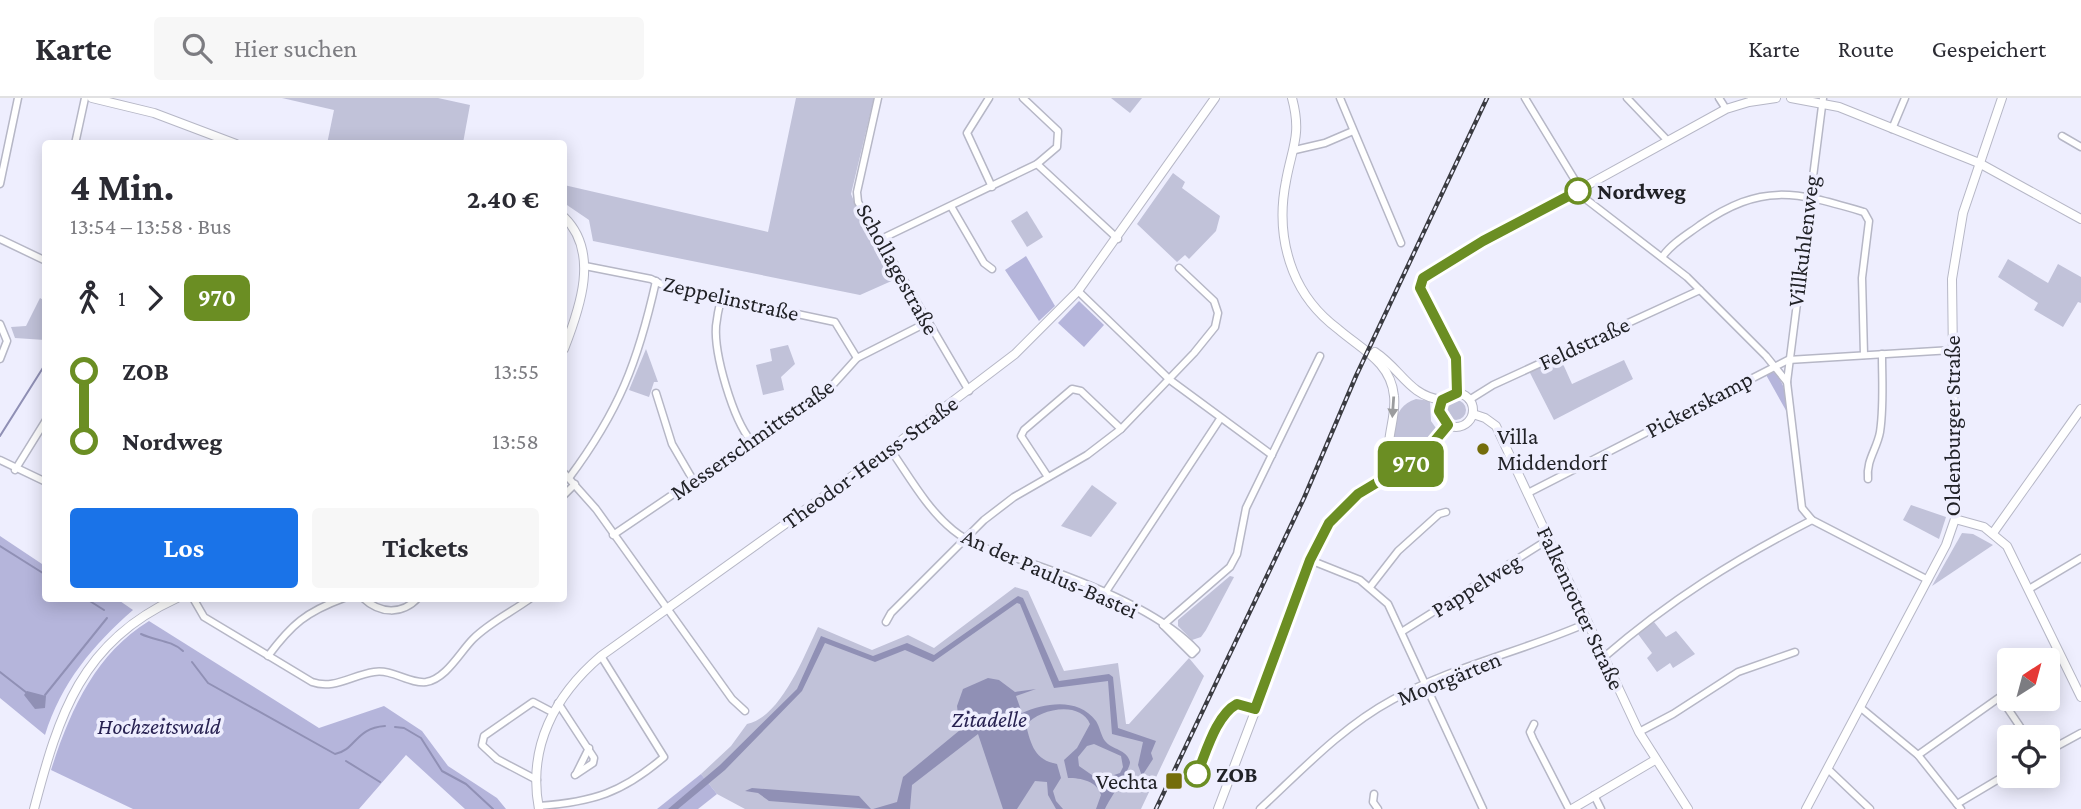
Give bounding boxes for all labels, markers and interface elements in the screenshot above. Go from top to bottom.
search box [154,17,644,80]
icon: search [178,29,216,67]
text: Karte [35,30,112,67]
text: Hier suchen [234,34,357,63]
text: Karte [1748,35,1800,62]
text: Route [1838,35,1894,62]
text: Gespeichert [1932,35,2046,62]
text: 4 Min. [70,166,174,208]
street label: Villkuhlenweg [1782,174,1824,308]
marker: Nordweg [1565,178,1591,204]
place label: Nordweg [1597,178,1686,204]
text: 2.40 € [467,185,539,214]
street label: Schollagestraße [851,199,945,339]
text: 13:54 – 13:58 · Bus [70,213,231,239]
street label: Zeppelinstraße [661,270,801,326]
icon: walk [70,279,108,317]
icon: forward [136,279,174,317]
text: 970 [198,284,236,311]
text: 1 [118,285,126,311]
street label: Feldstraße [1535,311,1633,375]
street label: Oldenburger Straße [1939,335,1965,517]
text: ZOB [122,357,169,386]
text: 13:55 [494,358,539,384]
street label: Pickerskamp [1641,365,1757,443]
street label: Messerschmittstraße [665,373,839,505]
street label: Theodor-Heuss-Straße [777,390,963,534]
one-way arrow [1388,396,1399,418]
place label: Villa Middendorf [1497,423,1608,475]
text: Nordweg [122,427,222,456]
text: 13:58 [492,428,539,454]
line badge: 970 [1371,441,1451,487]
marker: Villa Middendorf [1475,441,1491,457]
text: 970 [1392,450,1430,477]
button: Los [70,508,298,588]
button: Tickets [312,508,539,588]
street label: An der Paulus-Bastei [958,522,1142,624]
street label: Falkenrotter Straße [1532,522,1630,694]
street label: Pappelweg [1427,547,1525,623]
street label: Moorgärten [1393,645,1505,711]
north arrow [1997,648,2060,710]
map controls [1997,648,2060,788]
park label: Zitadelle [951,706,1027,732]
park label: Hochzeitswald [97,713,222,739]
button: locate [1997,725,2060,788]
marker: ZOB [1184,761,1210,787]
place label: ZOB [1216,761,1258,787]
place label: Vechta [1096,768,1158,794]
marker: Vechta [1164,771,1184,791]

